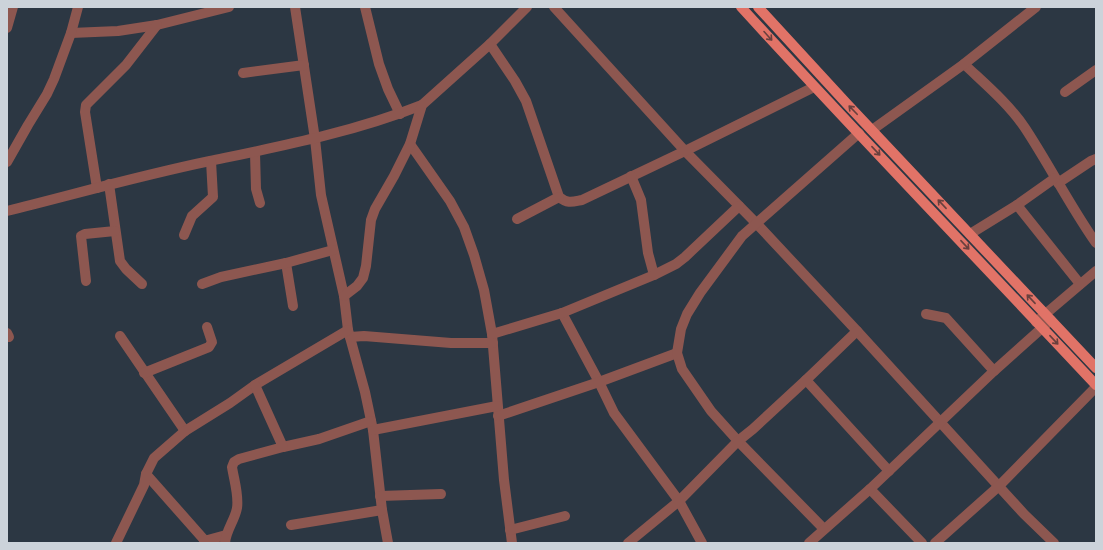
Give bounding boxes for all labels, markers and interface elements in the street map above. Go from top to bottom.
one-way arrow [763,31,772,41]
one-way arrow [848,105,857,115]
one-way arrow [871,146,881,156]
one-way arrow [937,199,947,209]
one-way arrow [960,240,970,250]
one-way arrow [1026,294,1036,304]
one-way arrow [1049,335,1059,345]

